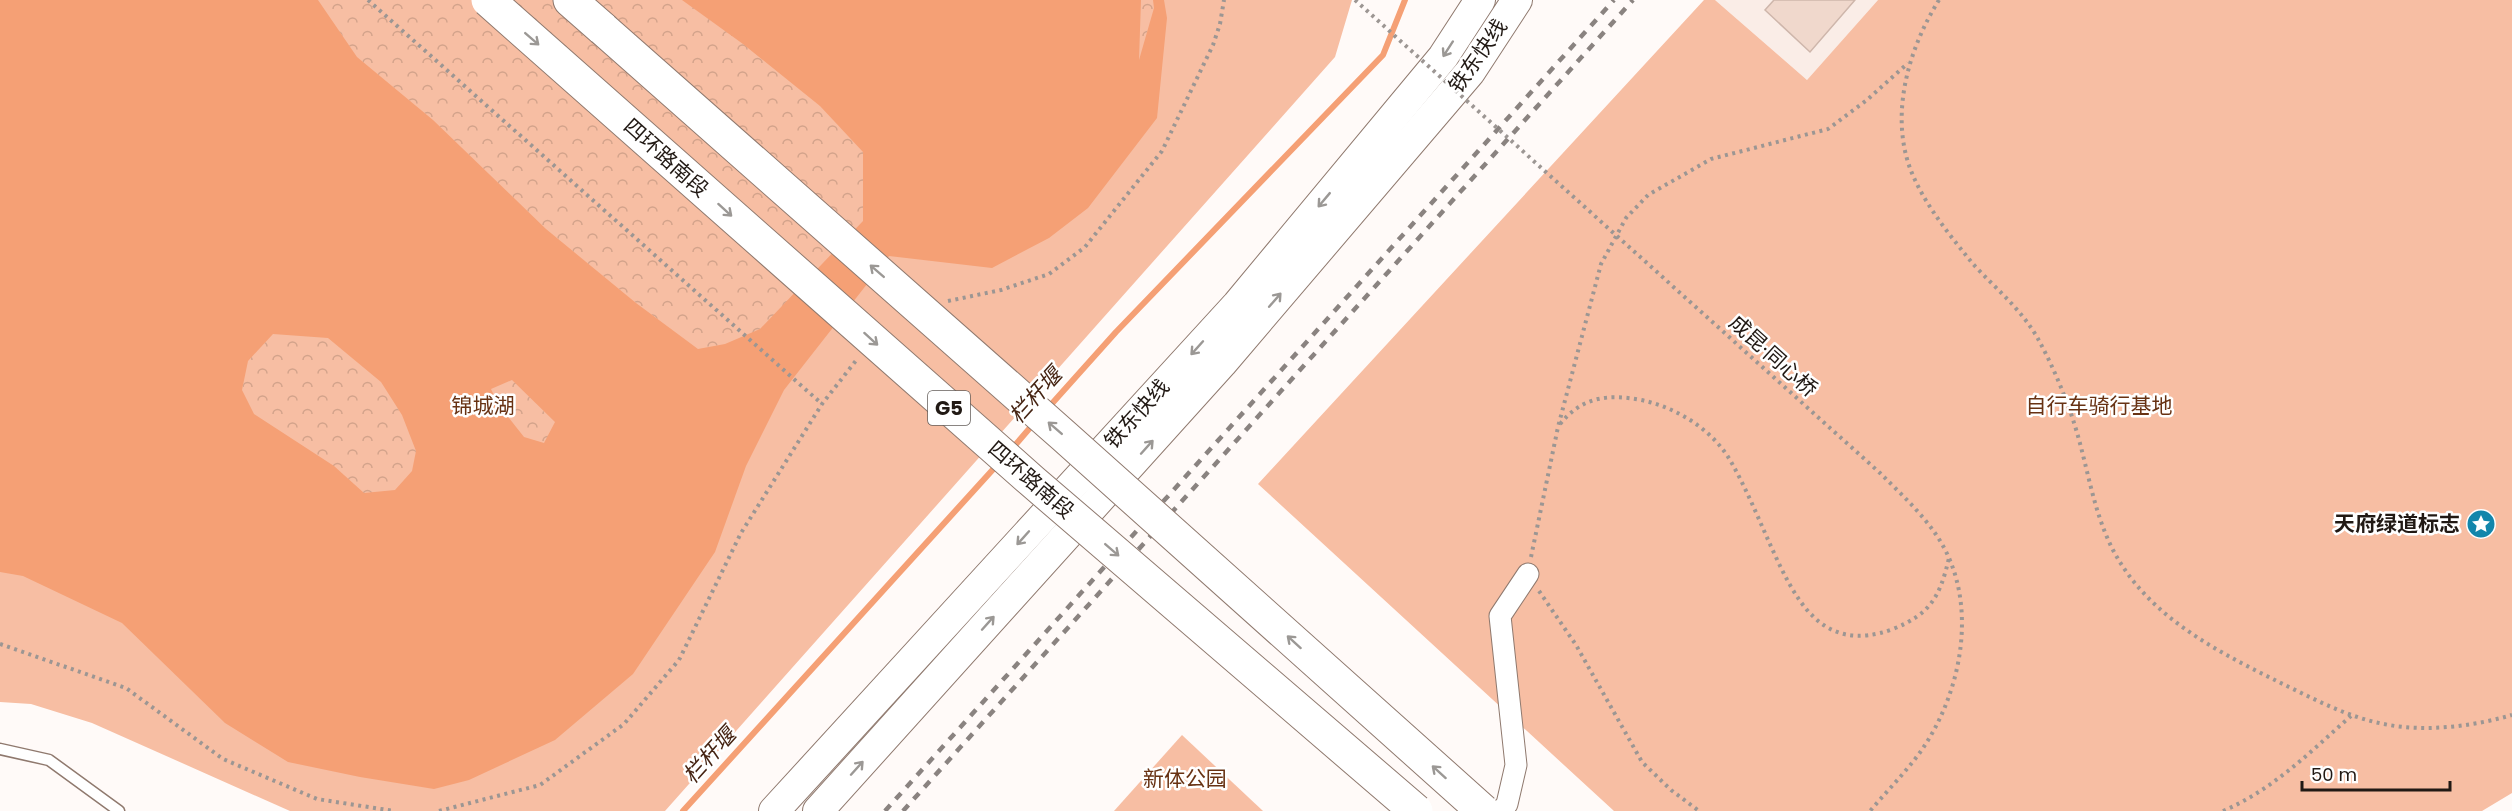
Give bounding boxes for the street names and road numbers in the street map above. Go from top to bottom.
street label: 铁东快线 [1442,13,1514,98]
street label: 四环路南段 [618,112,715,204]
street label: 成昆·同心桥 [1723,308,1824,403]
street label: 铁东快线 [1098,373,1176,455]
road number: G5 [928,391,970,425]
street label: 四环路南段 [982,434,1080,525]

